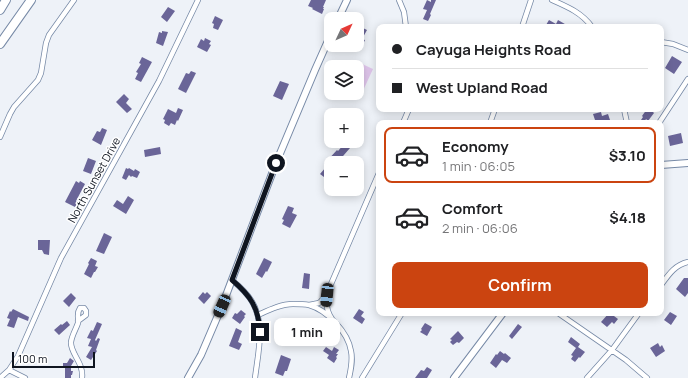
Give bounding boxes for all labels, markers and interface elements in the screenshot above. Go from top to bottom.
north arrow [324,12,364,52]
map controls [324,12,364,196]
text: Cayuga Heights Road [416,39,571,60]
button: layers [324,60,364,100]
text: West Upland Road [416,77,548,98]
button: + [324,108,364,148]
street label: North Sunset Drive [64,134,124,225]
text: Economy [442,136,509,157]
icon: car [394,137,430,173]
text: $3.10 [609,145,646,166]
route start [267,154,285,172]
button: − [324,156,364,196]
text: 1 min · 06:05 [442,157,515,175]
text: Comfort [442,198,503,219]
icon: car [394,199,430,235]
text: $4.18 [609,207,646,228]
text: 2 min · 06:06 [442,219,518,237]
button: Confirm [392,262,648,308]
car [320,282,334,308]
car [212,293,232,319]
callout: 1 min [274,318,340,346]
route end [251,323,269,341]
text: 1 min [291,323,323,341]
scale bar [12,350,95,369]
text: 100 m [18,351,47,366]

